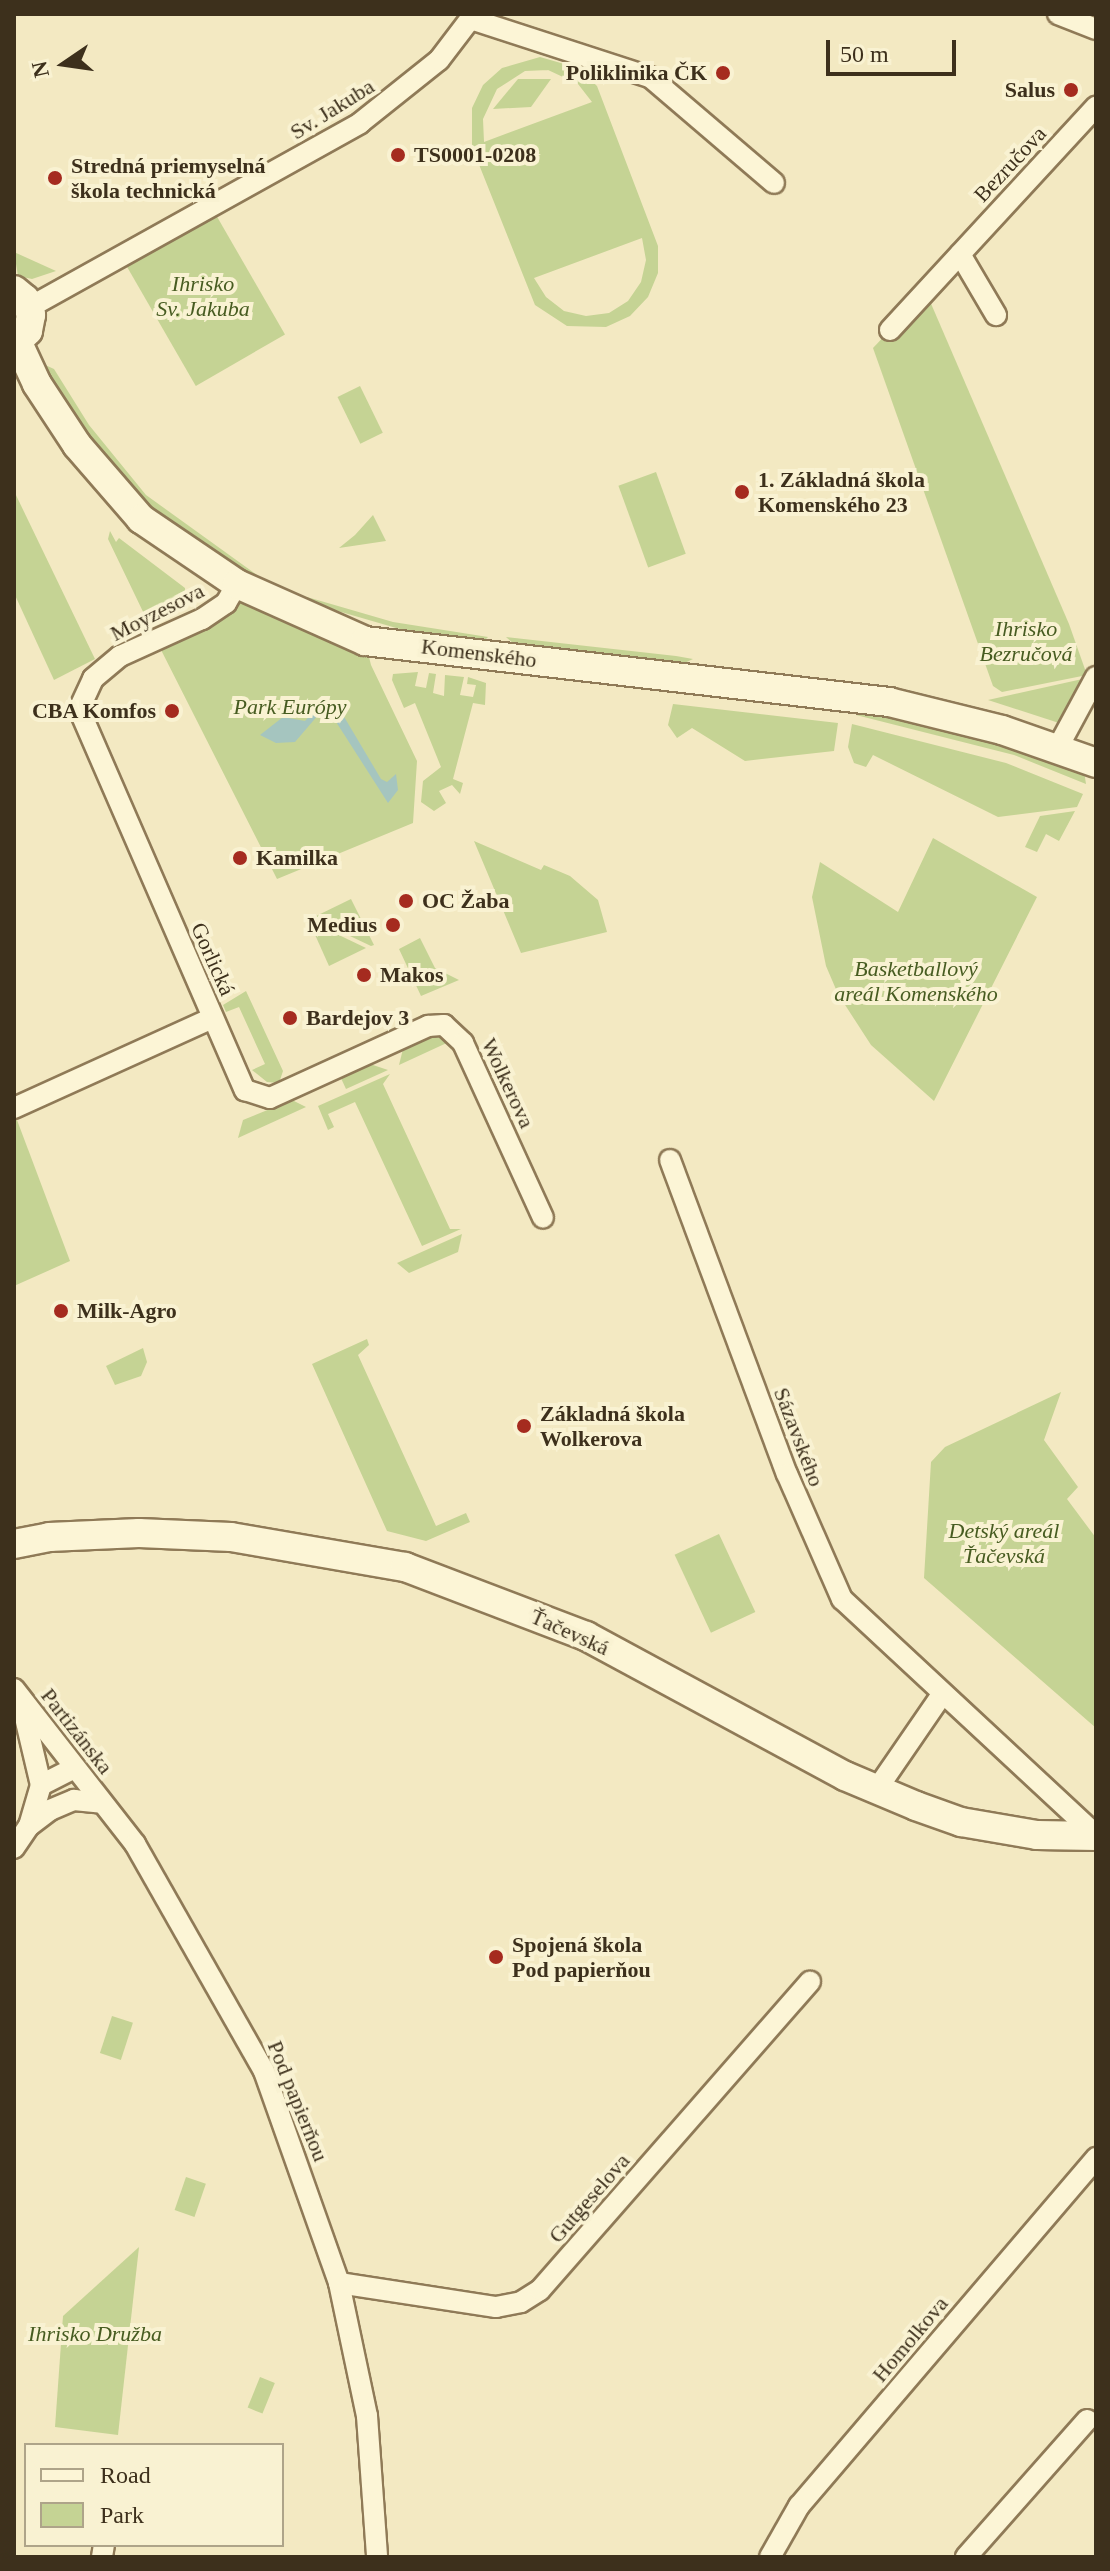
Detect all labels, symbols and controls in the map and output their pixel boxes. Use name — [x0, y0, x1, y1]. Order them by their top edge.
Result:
north arrow — [24, 24, 104, 104]
scale bar — [830, 24, 960, 74]
text: 50 m — [840, 41, 889, 67]
text: N — [26, 59, 54, 80]
place label: Poliklinika ČK — [566, 60, 707, 86]
marker: Poliklinika ČK — [714, 64, 732, 82]
street label: Sv. Jakuba — [285, 73, 379, 145]
place label: Salus — [1005, 77, 1055, 103]
marker: Salus — [1062, 81, 1080, 99]
street label: Bezručova — [968, 121, 1052, 207]
place label: TS0001-0208 — [414, 142, 536, 168]
marker: TS0001-0208 — [389, 146, 407, 164]
place label: Stredná priemyselná škola technická — [71, 152, 266, 204]
marker: Stredná priemyselná škola technická — [46, 169, 64, 187]
park label: Ihrisko Sv. Jakuba — [156, 270, 250, 322]
place label: 1. Základná škola Komenského 23 — [758, 466, 925, 518]
marker: 1. Základná škola Komenského 23 — [733, 483, 751, 501]
street label: Moyzesova — [106, 577, 208, 647]
park label: Ihrisko Bezručová — [980, 615, 1072, 666]
street label: Komenského — [420, 633, 538, 673]
park label: Park Európy — [233, 694, 347, 720]
place label: CBA Komfos — [31, 698, 156, 724]
marker: CBA Komfos — [163, 702, 181, 720]
place label: Kamilka — [256, 845, 338, 871]
marker: Kamilka — [231, 849, 249, 867]
place label: OC Žaba — [422, 888, 509, 914]
marker: OC Žaba — [397, 892, 415, 910]
place label: Medius — [307, 912, 377, 938]
marker: Medius — [384, 916, 402, 934]
street label: Gorlická — [185, 918, 241, 1000]
park label: Basketballový areál Komenského — [834, 955, 998, 1006]
place label: Makos — [380, 962, 444, 988]
marker: Makos — [355, 966, 373, 984]
place label: Bardejov 3 — [306, 1005, 409, 1031]
marker: Bardejov 3 — [281, 1009, 299, 1027]
street label: Wolkerova — [476, 1034, 540, 1132]
place label: Milk-Agro — [77, 1298, 177, 1324]
marker: Milk-Agro — [52, 1302, 70, 1320]
street label: Sázavského — [768, 1384, 830, 1490]
place label: Základná škola Wolkerova — [540, 1400, 685, 1452]
marker: Základná škola Wolkerova — [515, 1417, 533, 1435]
park label: Detský areál Ťačevská — [949, 1517, 1059, 1568]
street label: Ťačevská — [527, 1603, 613, 1661]
street label: Partizánska — [35, 1683, 119, 1779]
place label: Spojená škola Pod papierňou — [512, 1931, 651, 1982]
marker: Spojená škola Pod papierňou — [487, 1948, 505, 1966]
street label: Pod papierňou — [262, 2037, 334, 2165]
street label: Gutgeselova — [543, 2148, 635, 2248]
street label: Homolkova — [867, 2291, 953, 2387]
park label: Ihrisko Družba — [28, 2321, 162, 2347]
legend — [24, 2443, 284, 2547]
text: Road — [100, 2462, 151, 2488]
text: Park — [100, 2502, 144, 2528]

